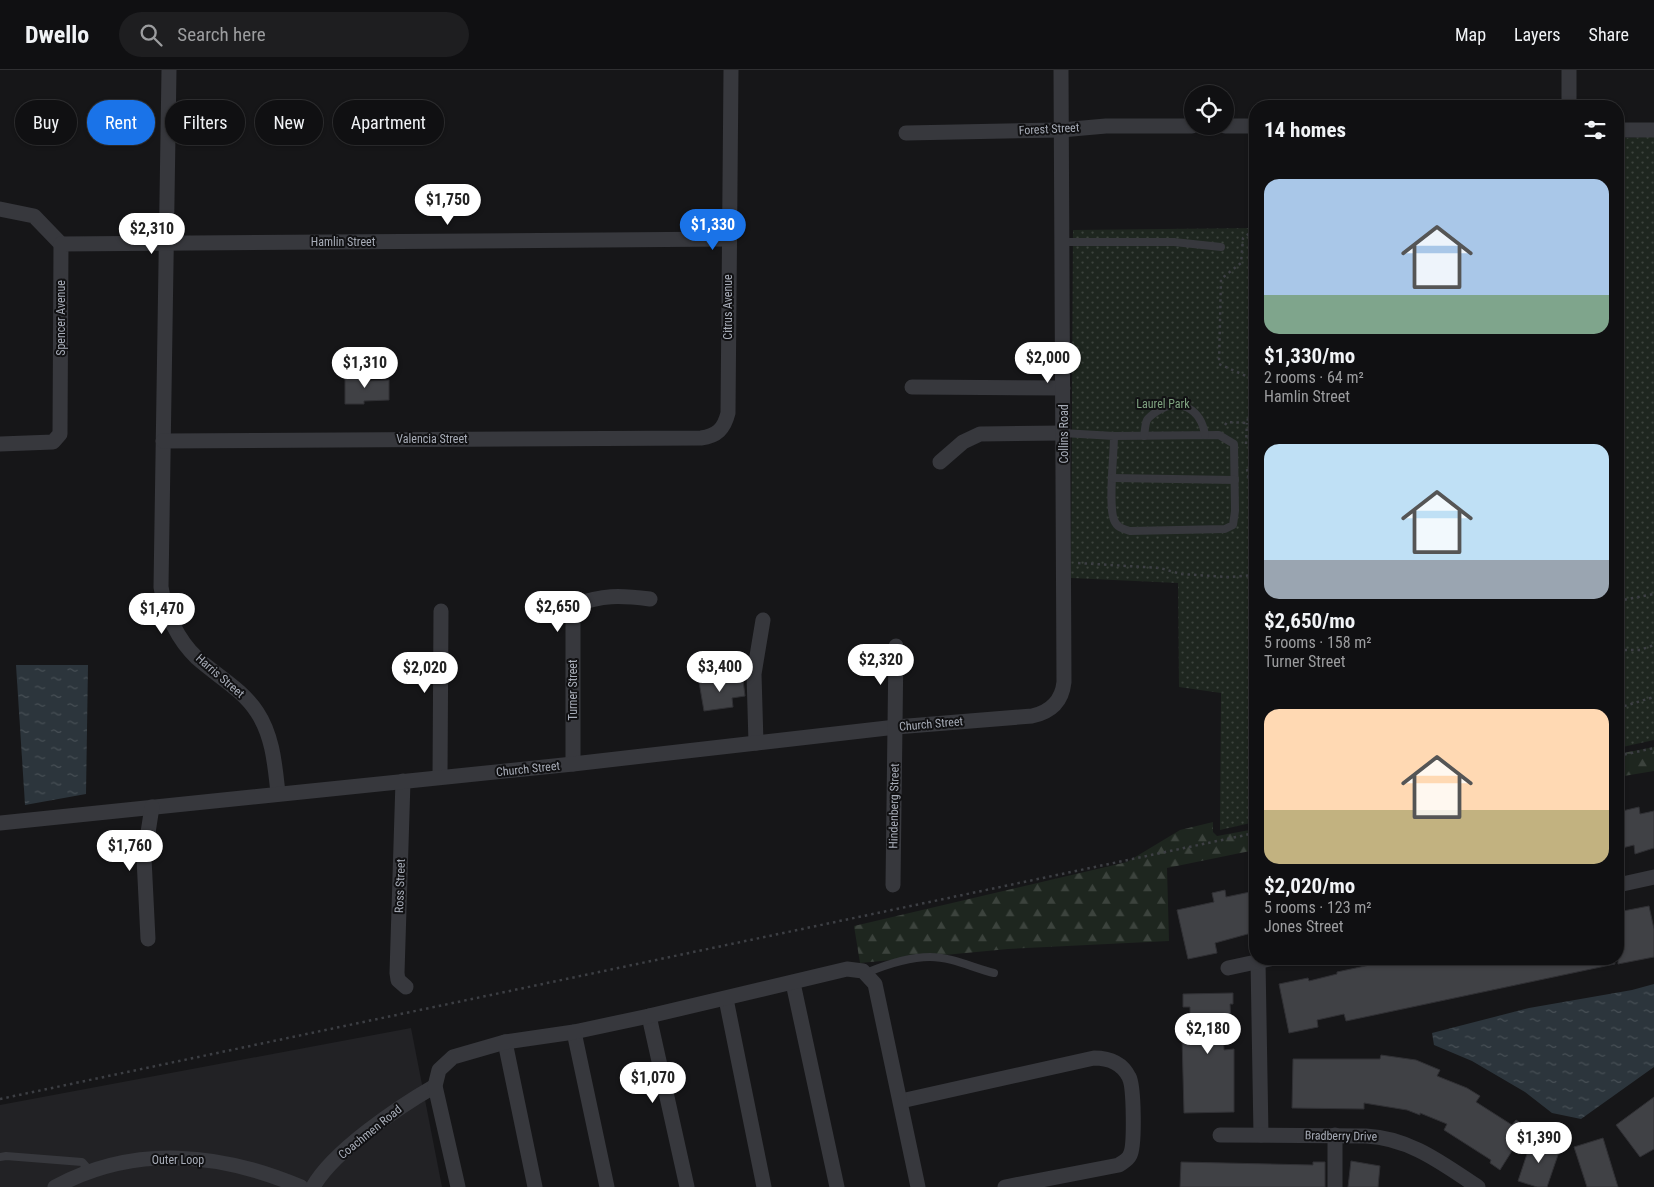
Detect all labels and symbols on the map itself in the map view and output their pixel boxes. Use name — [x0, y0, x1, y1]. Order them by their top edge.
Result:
street label: Forest Street — [1018, 120, 1080, 138]
pin: $1,750 — [407, 184, 489, 226]
pin: $1,330 — [672, 208, 754, 251]
pin: $2,310 — [111, 212, 193, 255]
street label: Hamlin Street — [311, 235, 376, 249]
street label: Citrus Avenue — [721, 274, 735, 340]
street label: Spencer Avenue — [54, 280, 68, 356]
pin: $2,000 — [1007, 342, 1089, 384]
pin: $1,310 — [324, 346, 406, 389]
park label: Laurel Park — [1136, 397, 1190, 411]
street label: Collins Road — [1057, 404, 1071, 464]
street label: Valencia Street — [396, 432, 468, 446]
pin: $2,650 — [517, 590, 599, 633]
pin: $1,470 — [121, 592, 203, 635]
pin: $2,320 — [840, 644, 922, 686]
pin: $3,400 — [679, 650, 761, 693]
street label: Harris Street — [193, 651, 247, 701]
pin: $2,020 — [384, 652, 466, 694]
street label: Turner Street — [566, 659, 580, 721]
street label: Church Street — [898, 714, 964, 734]
street label: Church Street — [495, 759, 561, 779]
street label: Hindenberg Street — [886, 763, 902, 849]
pin: $1,760 — [89, 830, 171, 872]
street label: Ross Street — [392, 858, 408, 913]
pin: $2,180 — [1167, 1012, 1249, 1055]
pin: $1,070 — [612, 1062, 694, 1104]
street label: Coachmen Road — [336, 1102, 404, 1162]
pin: $1,390 — [1498, 1122, 1580, 1164]
street label: Bradberry Drive — [1305, 1128, 1378, 1144]
street label: Outer Loop — [152, 1153, 204, 1167]

